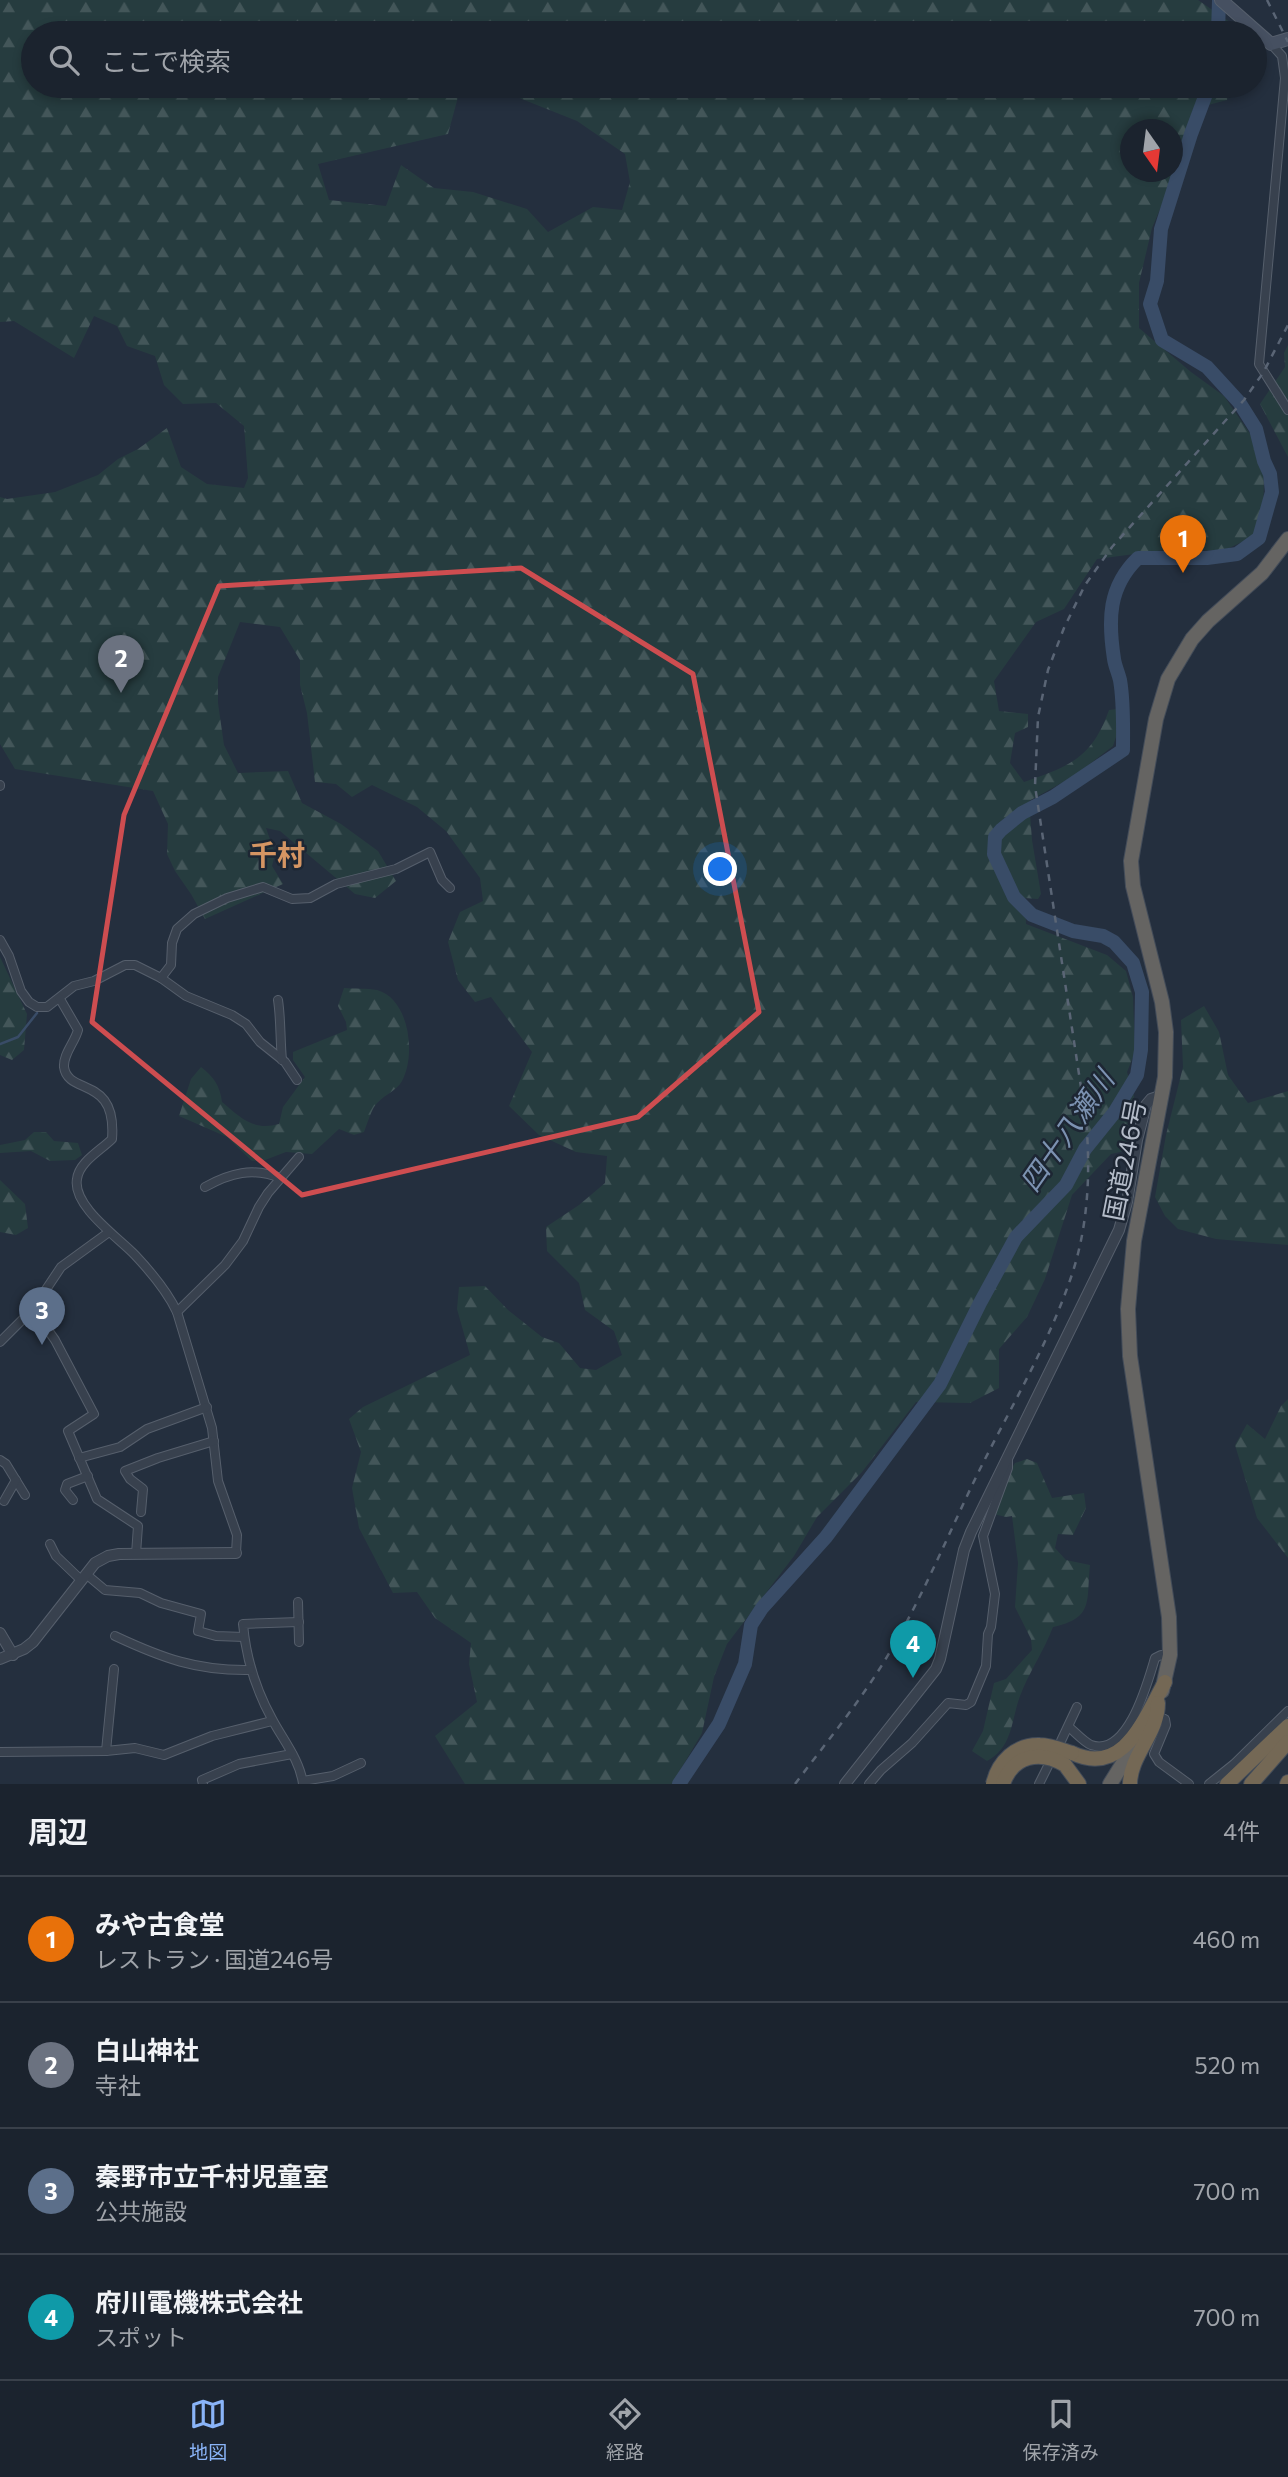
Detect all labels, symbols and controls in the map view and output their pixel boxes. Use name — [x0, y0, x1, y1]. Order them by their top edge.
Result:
search box — [21, 21, 1267, 98]
icon: search — [45, 41, 83, 79]
text: ここで検索 — [101, 45, 231, 76]
north arrow — [1120, 119, 1183, 182]
pin: 1 — [1160, 515, 1206, 573]
pin: 2 — [98, 635, 144, 693]
district label: 千村 — [249, 837, 305, 871]
your location — [703, 852, 737, 886]
water label: 四十八瀬川 — [1012, 1061, 1122, 1198]
street label: 国道246号 — [1097, 1096, 1151, 1223]
pin: 3 — [19, 1287, 65, 1345]
pin: 4 — [890, 1620, 936, 1678]
text: 周辺 — [28, 1812, 88, 1849]
text: 4件 — [1223, 1817, 1260, 1845]
text: みや古食堂 — [95, 1908, 225, 1939]
text: 1 — [46, 1925, 56, 1953]
text: 460 m — [1193, 1925, 1260, 1953]
text: レストラン · 国道246号 — [95, 1945, 333, 1973]
text: 白山神社 — [95, 2034, 199, 2065]
text: 2 — [44, 2051, 58, 2079]
text: 520 m — [1195, 2051, 1260, 2079]
text: 寺社 — [95, 2071, 141, 2099]
text: 秦野市立千村児童室 — [95, 2160, 329, 2191]
text: 3 — [44, 2177, 58, 2205]
text: 700 m — [1193, 2177, 1260, 2205]
text: 公共施設 — [95, 2197, 187, 2225]
text: 府川電機株式会社 — [95, 2286, 303, 2317]
text: 4 — [44, 2303, 58, 2331]
text: 700 m — [1193, 2303, 1260, 2331]
text: スポット — [95, 2323, 187, 2351]
tab: 地図 — [189, 2395, 227, 2464]
tab: 経路 — [606, 2395, 644, 2464]
tab: 保存済み — [1023, 2395, 1099, 2464]

